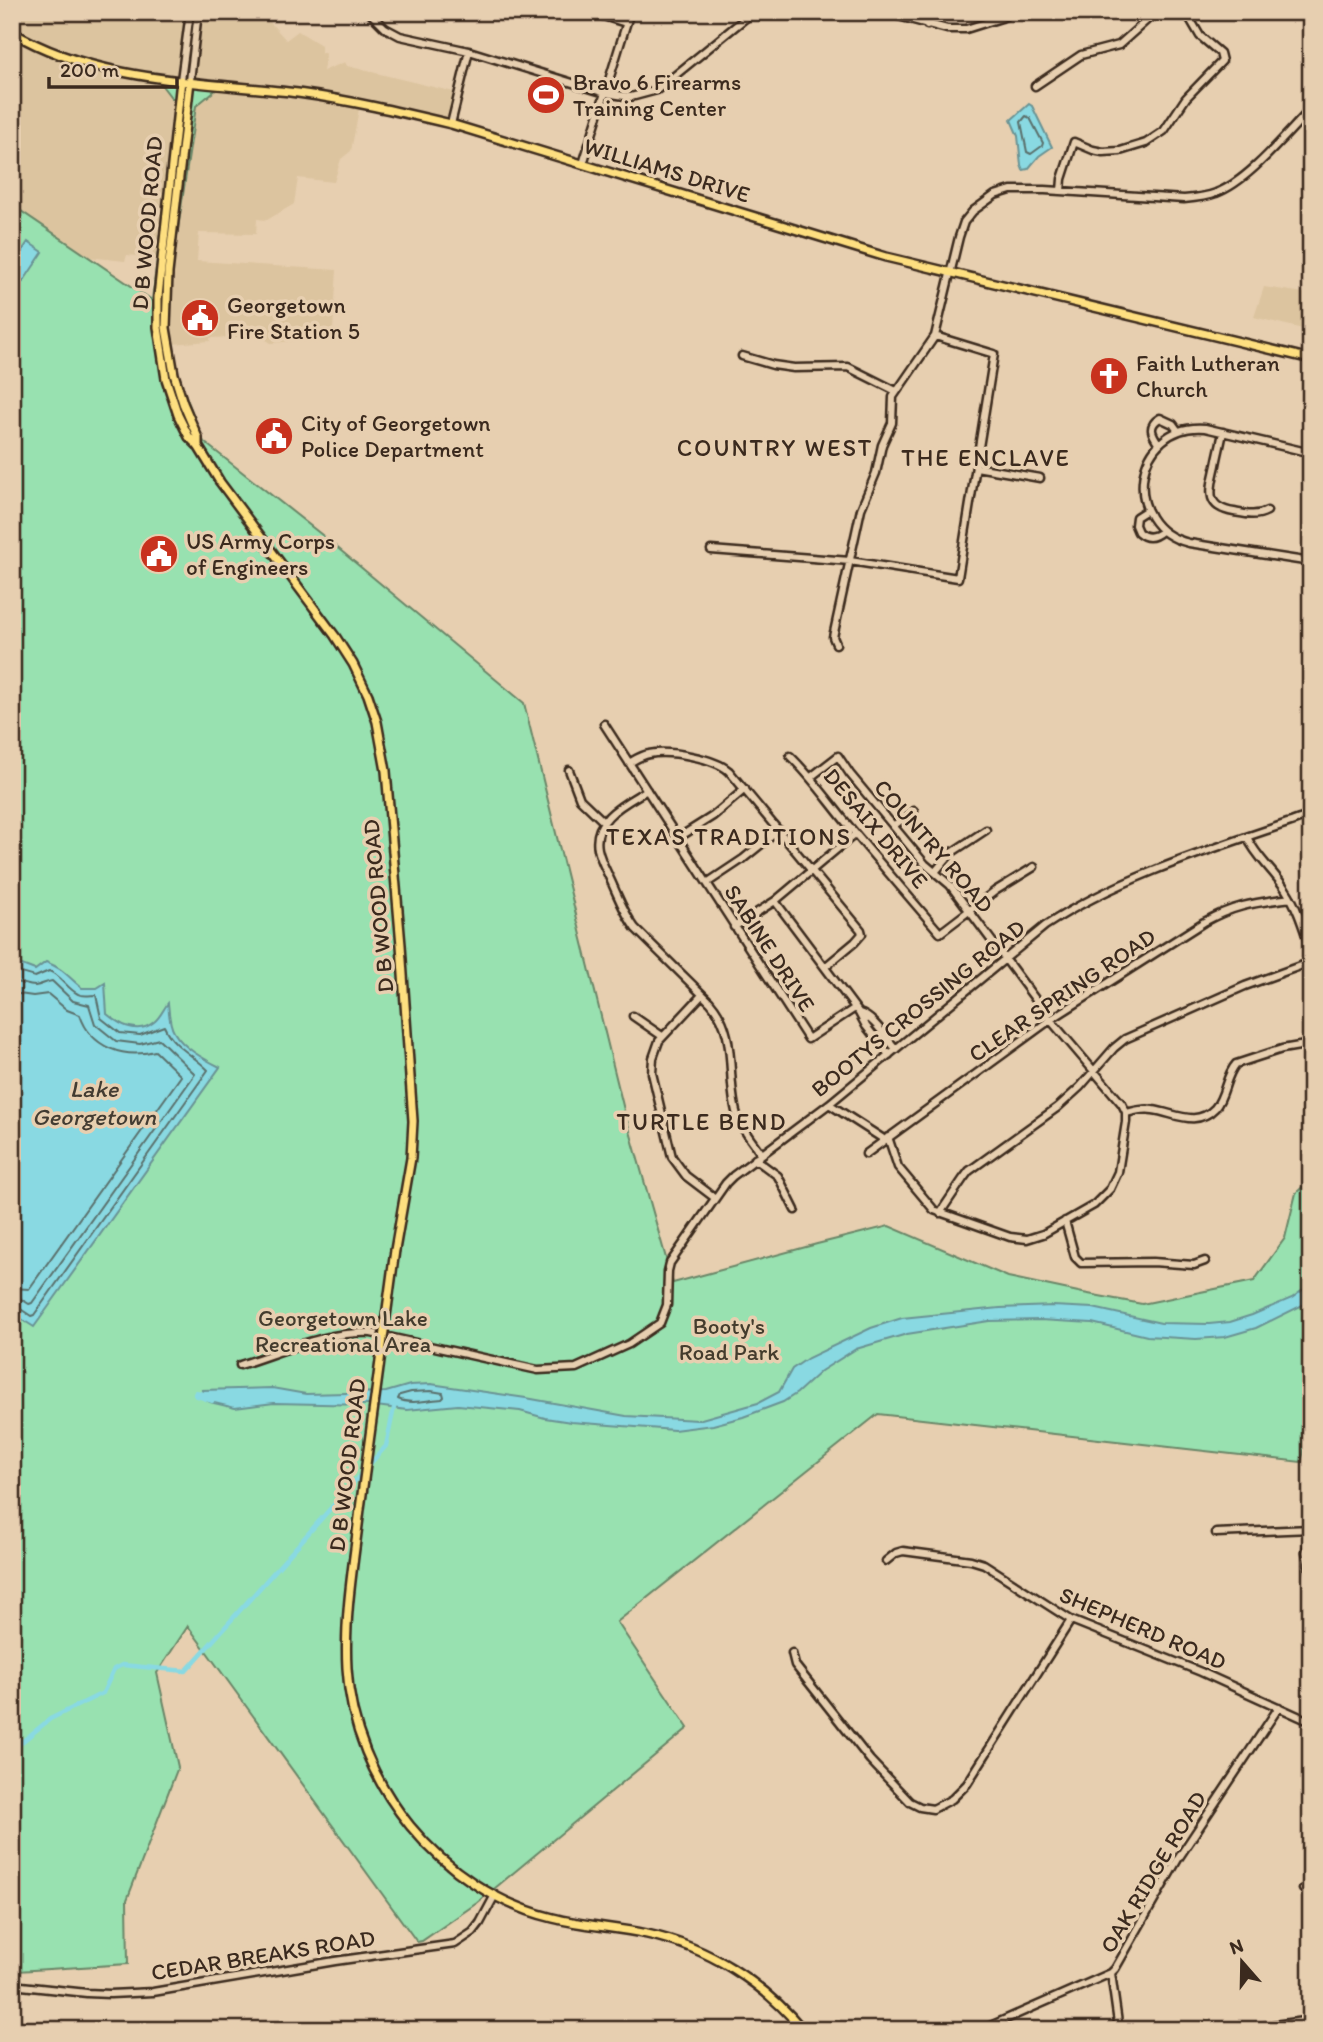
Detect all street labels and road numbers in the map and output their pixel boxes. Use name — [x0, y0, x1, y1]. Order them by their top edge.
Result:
street label: WILLIAMS DRIVE — [580, 131, 754, 209]
street label: D B WOOD ROAD — [125, 135, 169, 311]
street label: DESAIX DRIVE — [818, 762, 935, 894]
street label: COUNTRY ROAD — [868, 773, 1000, 919]
street label: D B WOOD ROAD — [356, 818, 400, 994]
street label: SABINE DRIVE — [718, 879, 822, 1017]
street label: BOOTYS CROSSING ROAD — [805, 913, 1031, 1103]
street label: CLEAR SPRING ROAD — [963, 922, 1161, 1068]
street label: D B WOOD ROAD — [322, 1377, 372, 1553]
street label: SHEPHERD ROAD — [1056, 1580, 1230, 1676]
street label: OAK RIDGE ROAD — [1094, 1786, 1212, 1958]
street label: CEDAR BREAKS ROAD — [149, 1923, 377, 1987]

